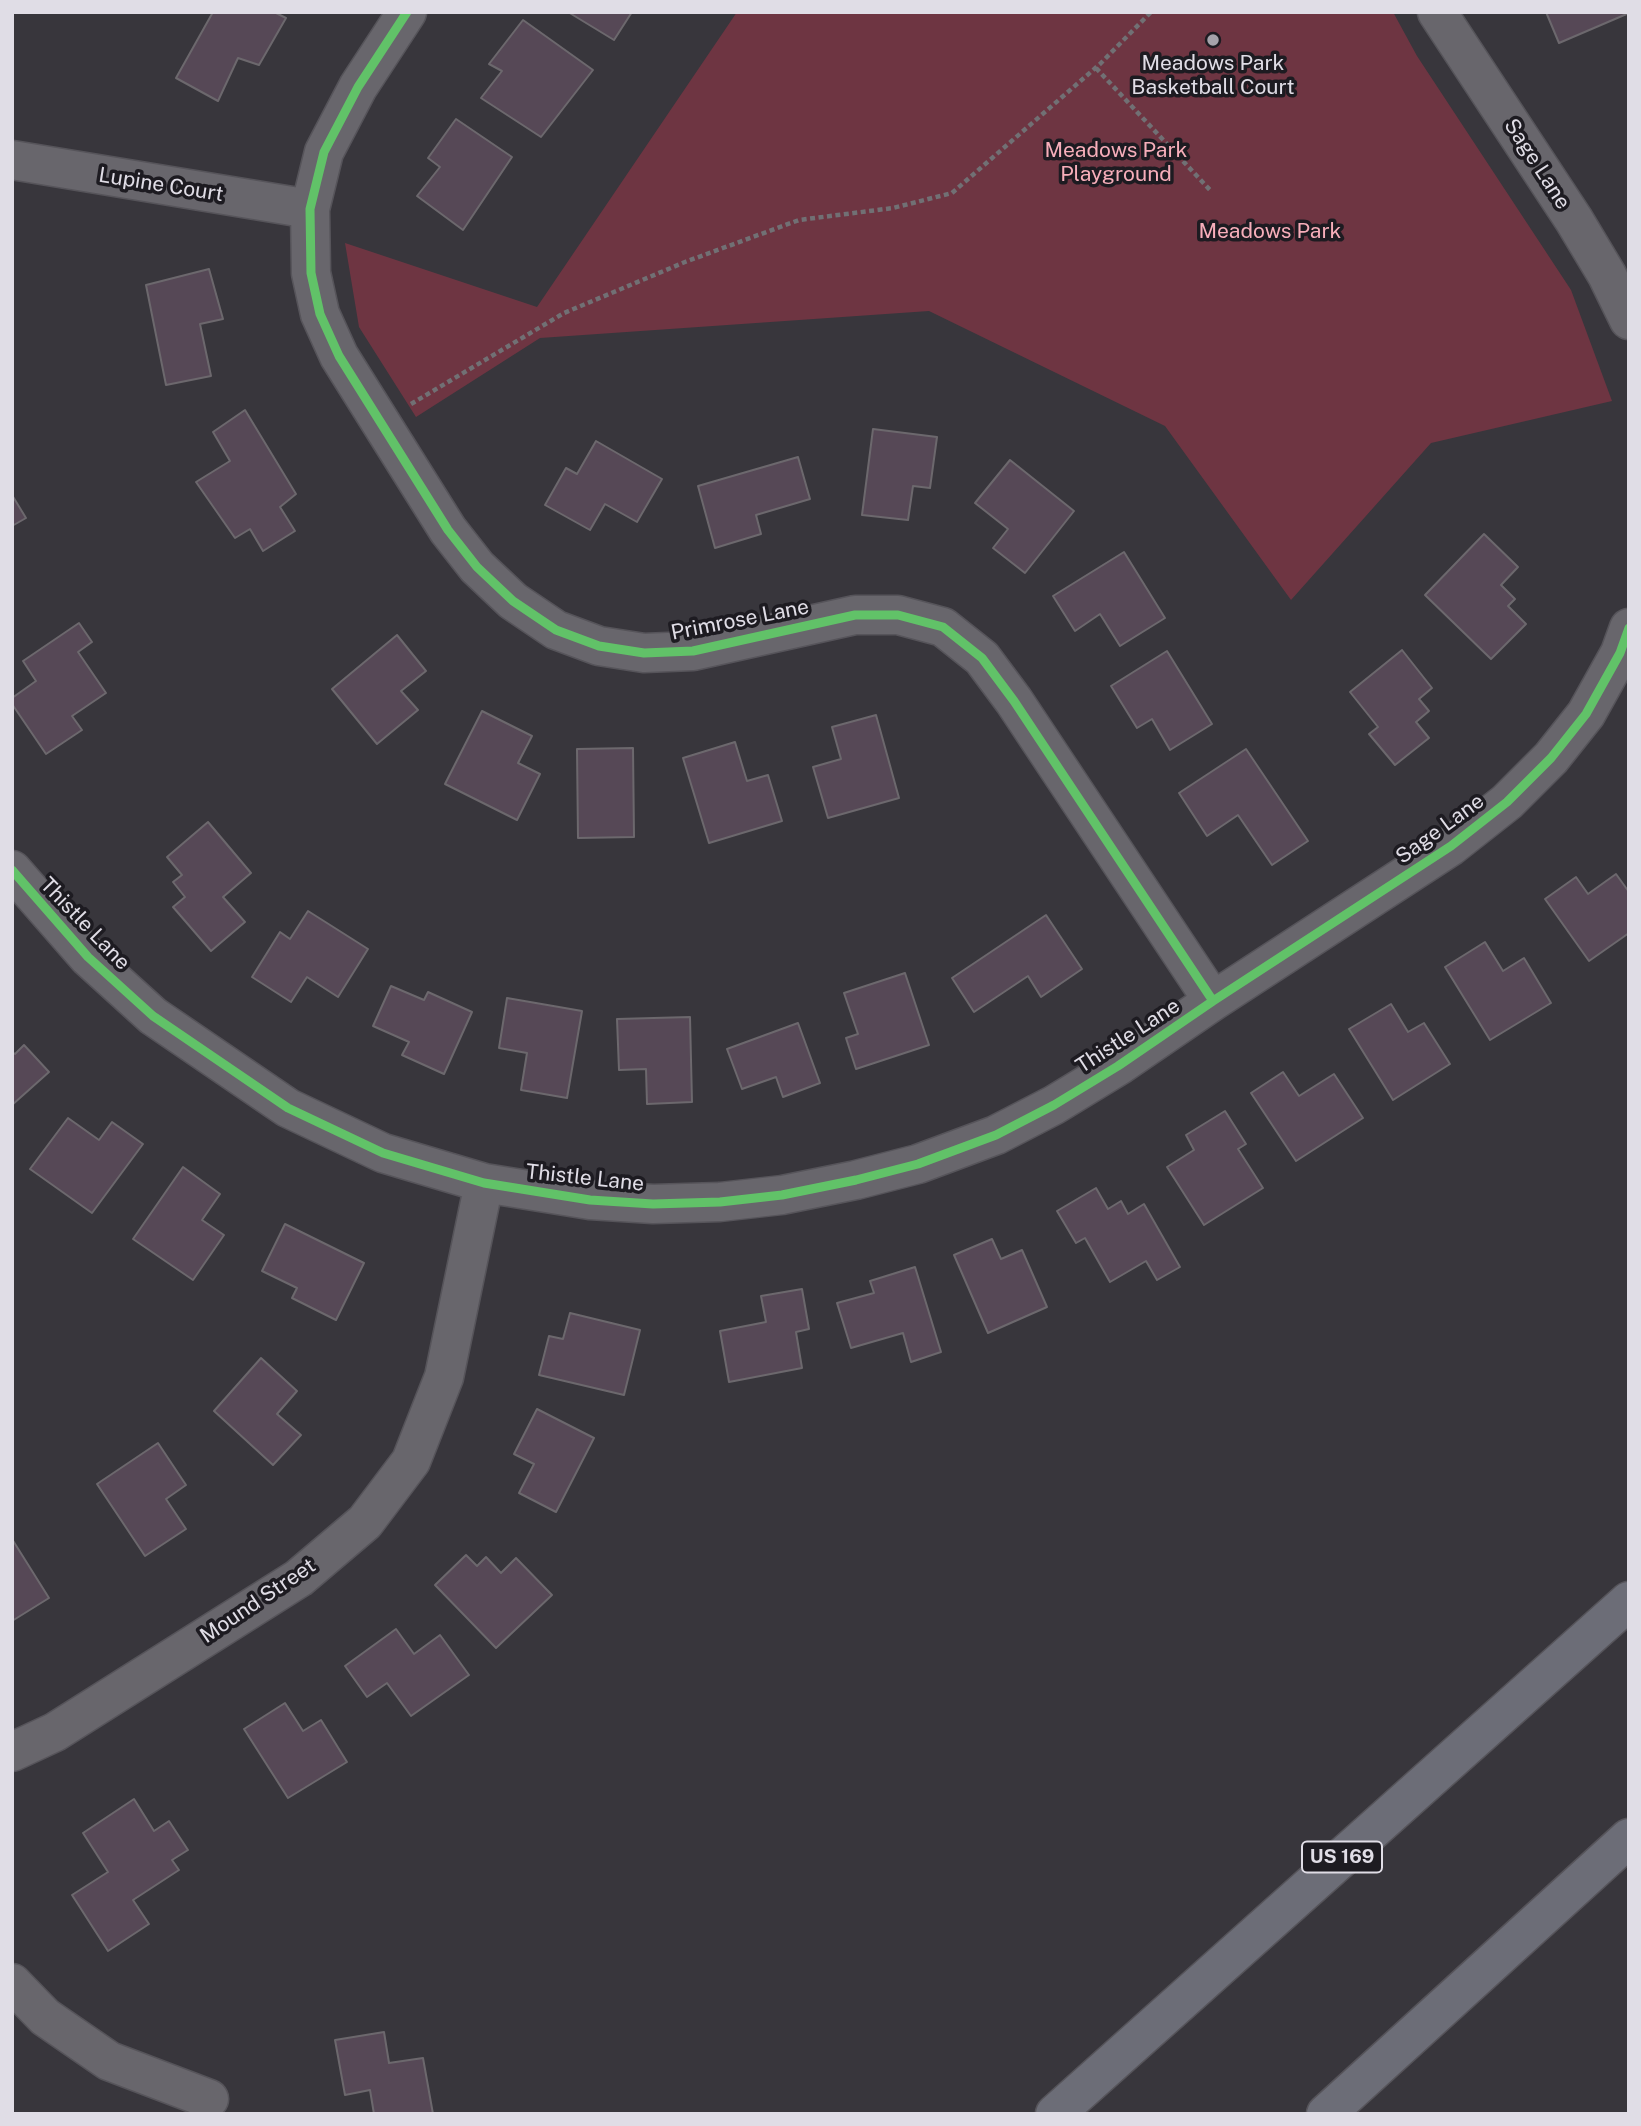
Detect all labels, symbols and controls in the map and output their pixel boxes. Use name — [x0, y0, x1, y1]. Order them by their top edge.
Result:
marker: Meadows Park Basketball Court — [1205, 32, 1221, 48]
place label: Meadows Park Basketball Court — [1131, 51, 1295, 101]
street label: Sage Lane — [1498, 114, 1576, 214]
park label: Meadows Park Playground — [1045, 138, 1187, 188]
street label: Lupine Court — [97, 163, 225, 207]
park label: Meadows Park — [1199, 219, 1341, 245]
street label: Primrose Lane — [669, 594, 811, 646]
street label: Sage Lane — [1391, 789, 1489, 869]
street label: Thistle Lane — [35, 873, 135, 975]
street label: Thistle Lane — [1071, 993, 1185, 1079]
street label: Thistle Lane — [525, 1159, 645, 1197]
street label: Mound Street — [196, 1553, 320, 1649]
road number: US 169 — [1302, 1842, 1382, 1872]

